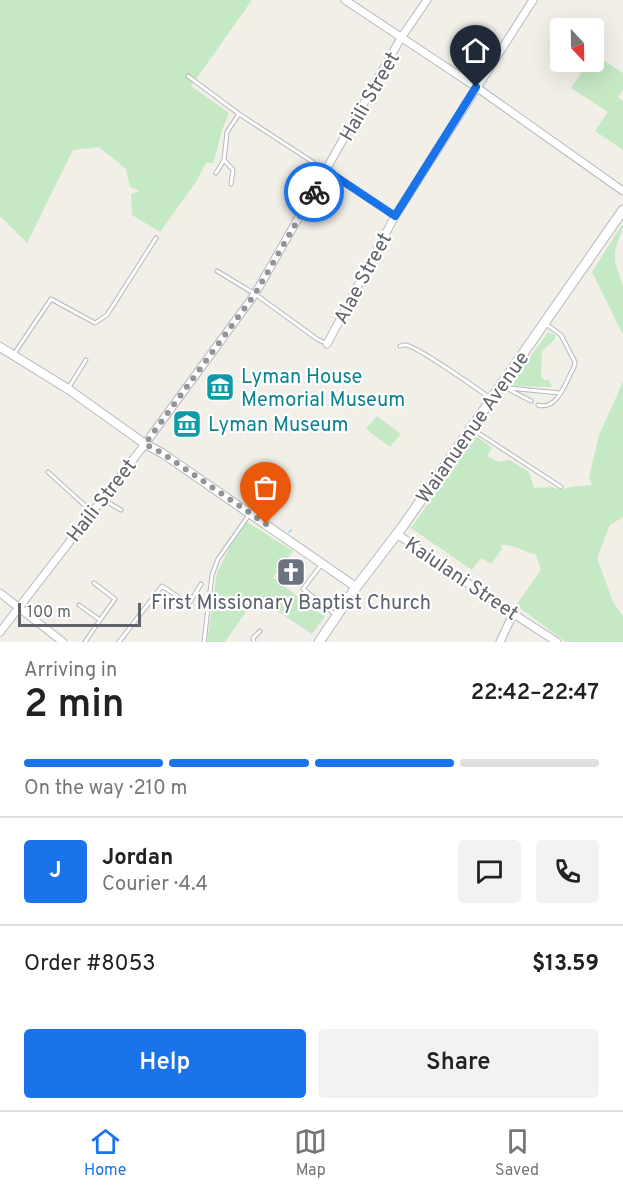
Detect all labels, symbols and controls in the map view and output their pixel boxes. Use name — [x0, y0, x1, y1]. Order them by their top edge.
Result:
north arrow — [550, 18, 604, 72]
map controls — [550, 18, 604, 72]
pin — [450, 25, 501, 87]
icon: home — [459, 34, 492, 67]
street label: Haili Street — [335, 48, 407, 146]
courier — [284, 162, 344, 222]
icon: bike — [298, 176, 331, 209]
street label: Alae Street — [329, 229, 399, 329]
street label: Waianuenue Avenue — [411, 347, 536, 509]
place label: Lyman House Memorial Museum — [241, 365, 405, 414]
museum icon: Lyman House Memorial Museum — [204, 371, 236, 403]
museum icon: Lyman Museum — [171, 408, 203, 440]
place label: Lyman Museum — [208, 413, 349, 439]
street label: Haili Street — [62, 454, 143, 548]
pin — [240, 462, 291, 524]
icon: bag — [249, 471, 282, 504]
street label: Kaiulani Street — [399, 532, 523, 627]
church icon: First Missionary Baptist Church — [275, 556, 307, 588]
place label: First Missionary Baptist Church — [151, 591, 431, 617]
scale bar — [18, 600, 141, 628]
text: 100 m — [27, 603, 71, 623]
text: Arriving in — [24, 658, 117, 684]
text: 22:42–22:47 — [471, 680, 599, 707]
text: 2 min — [24, 682, 125, 731]
text: On the way · 210 m — [24, 776, 188, 802]
button: chat — [458, 840, 521, 903]
button: phone — [536, 840, 599, 903]
text: Jordan — [102, 845, 173, 872]
text: J — [49, 858, 62, 885]
text: Courier · 4.4 — [102, 872, 208, 898]
text: Order #8053 — [24, 951, 156, 978]
text: $13.59 — [532, 951, 599, 978]
button: Help — [24, 1029, 306, 1098]
button: Share — [318, 1029, 599, 1098]
tab: Home — [84, 1125, 126, 1181]
tab: Map — [294, 1125, 327, 1181]
tab: Saved — [495, 1125, 539, 1181]

